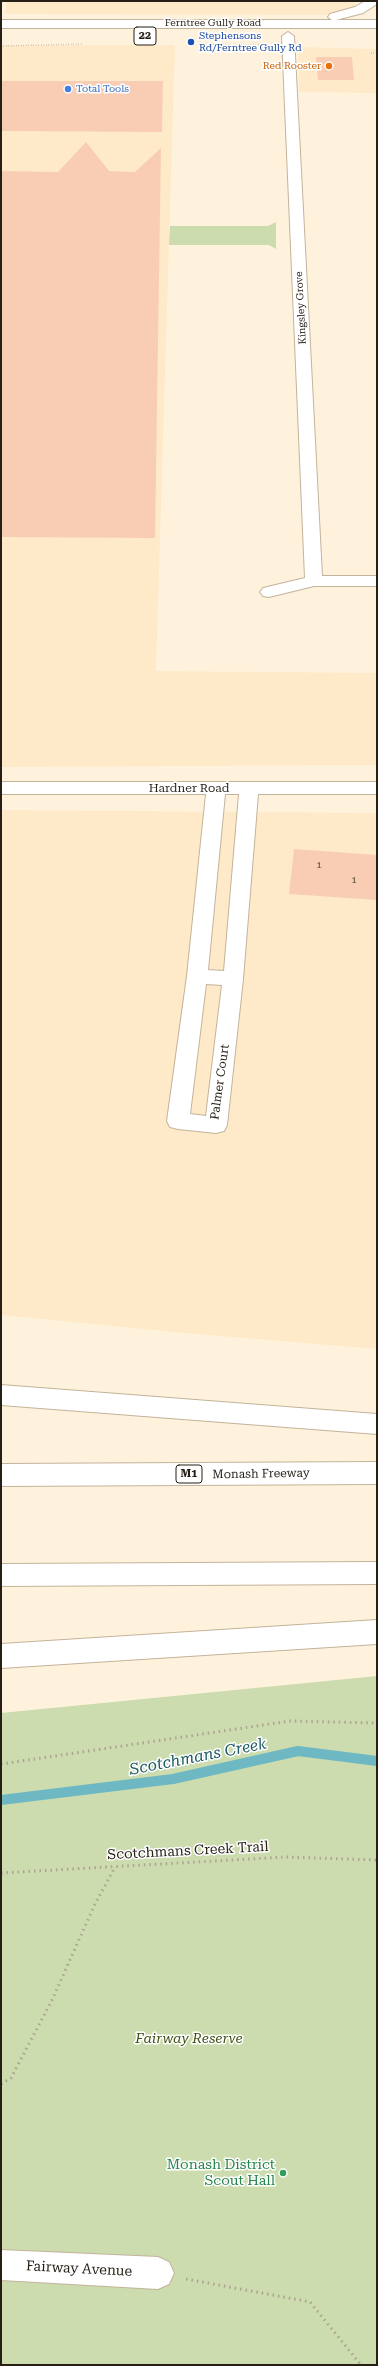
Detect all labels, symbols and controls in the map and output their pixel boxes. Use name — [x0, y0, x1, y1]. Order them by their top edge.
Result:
street label: Ferntree Gully Road — [165, 17, 261, 29]
road number: 22 — [134, 27, 156, 45]
place label: Stephensons Rd/Ferntree Gully Rd — [199, 30, 302, 54]
marker: Stephensons Rd/Ferntree Gully Rd — [186, 37, 196, 47]
place label: Red Rooster — [263, 60, 321, 72]
marker: Red Rooster — [324, 61, 334, 71]
place label: Total Tools — [76, 83, 129, 95]
marker: Total Tools — [63, 84, 73, 94]
street label: Kingsley Grove — [293, 271, 309, 345]
street label: Hardner Road — [149, 781, 229, 795]
house number: 1 — [316, 859, 322, 871]
house number: 1 — [351, 874, 357, 886]
street label: Palmer Court — [208, 1043, 232, 1121]
road number: M1 — [176, 1465, 202, 1483]
street label: Monash Freeway — [212, 1466, 310, 1482]
water label: Scotchmans Creek — [128, 1734, 268, 1780]
street label: Scotchmans Creek Trail — [107, 1838, 269, 1864]
park label: Fairway Reserve — [135, 2031, 243, 2047]
place label: Monash District Scout Hall — [167, 2157, 275, 2190]
marker: Monash District Scout Hall — [278, 2168, 288, 2178]
street label: Fairway Avenue — [25, 2258, 133, 2280]

